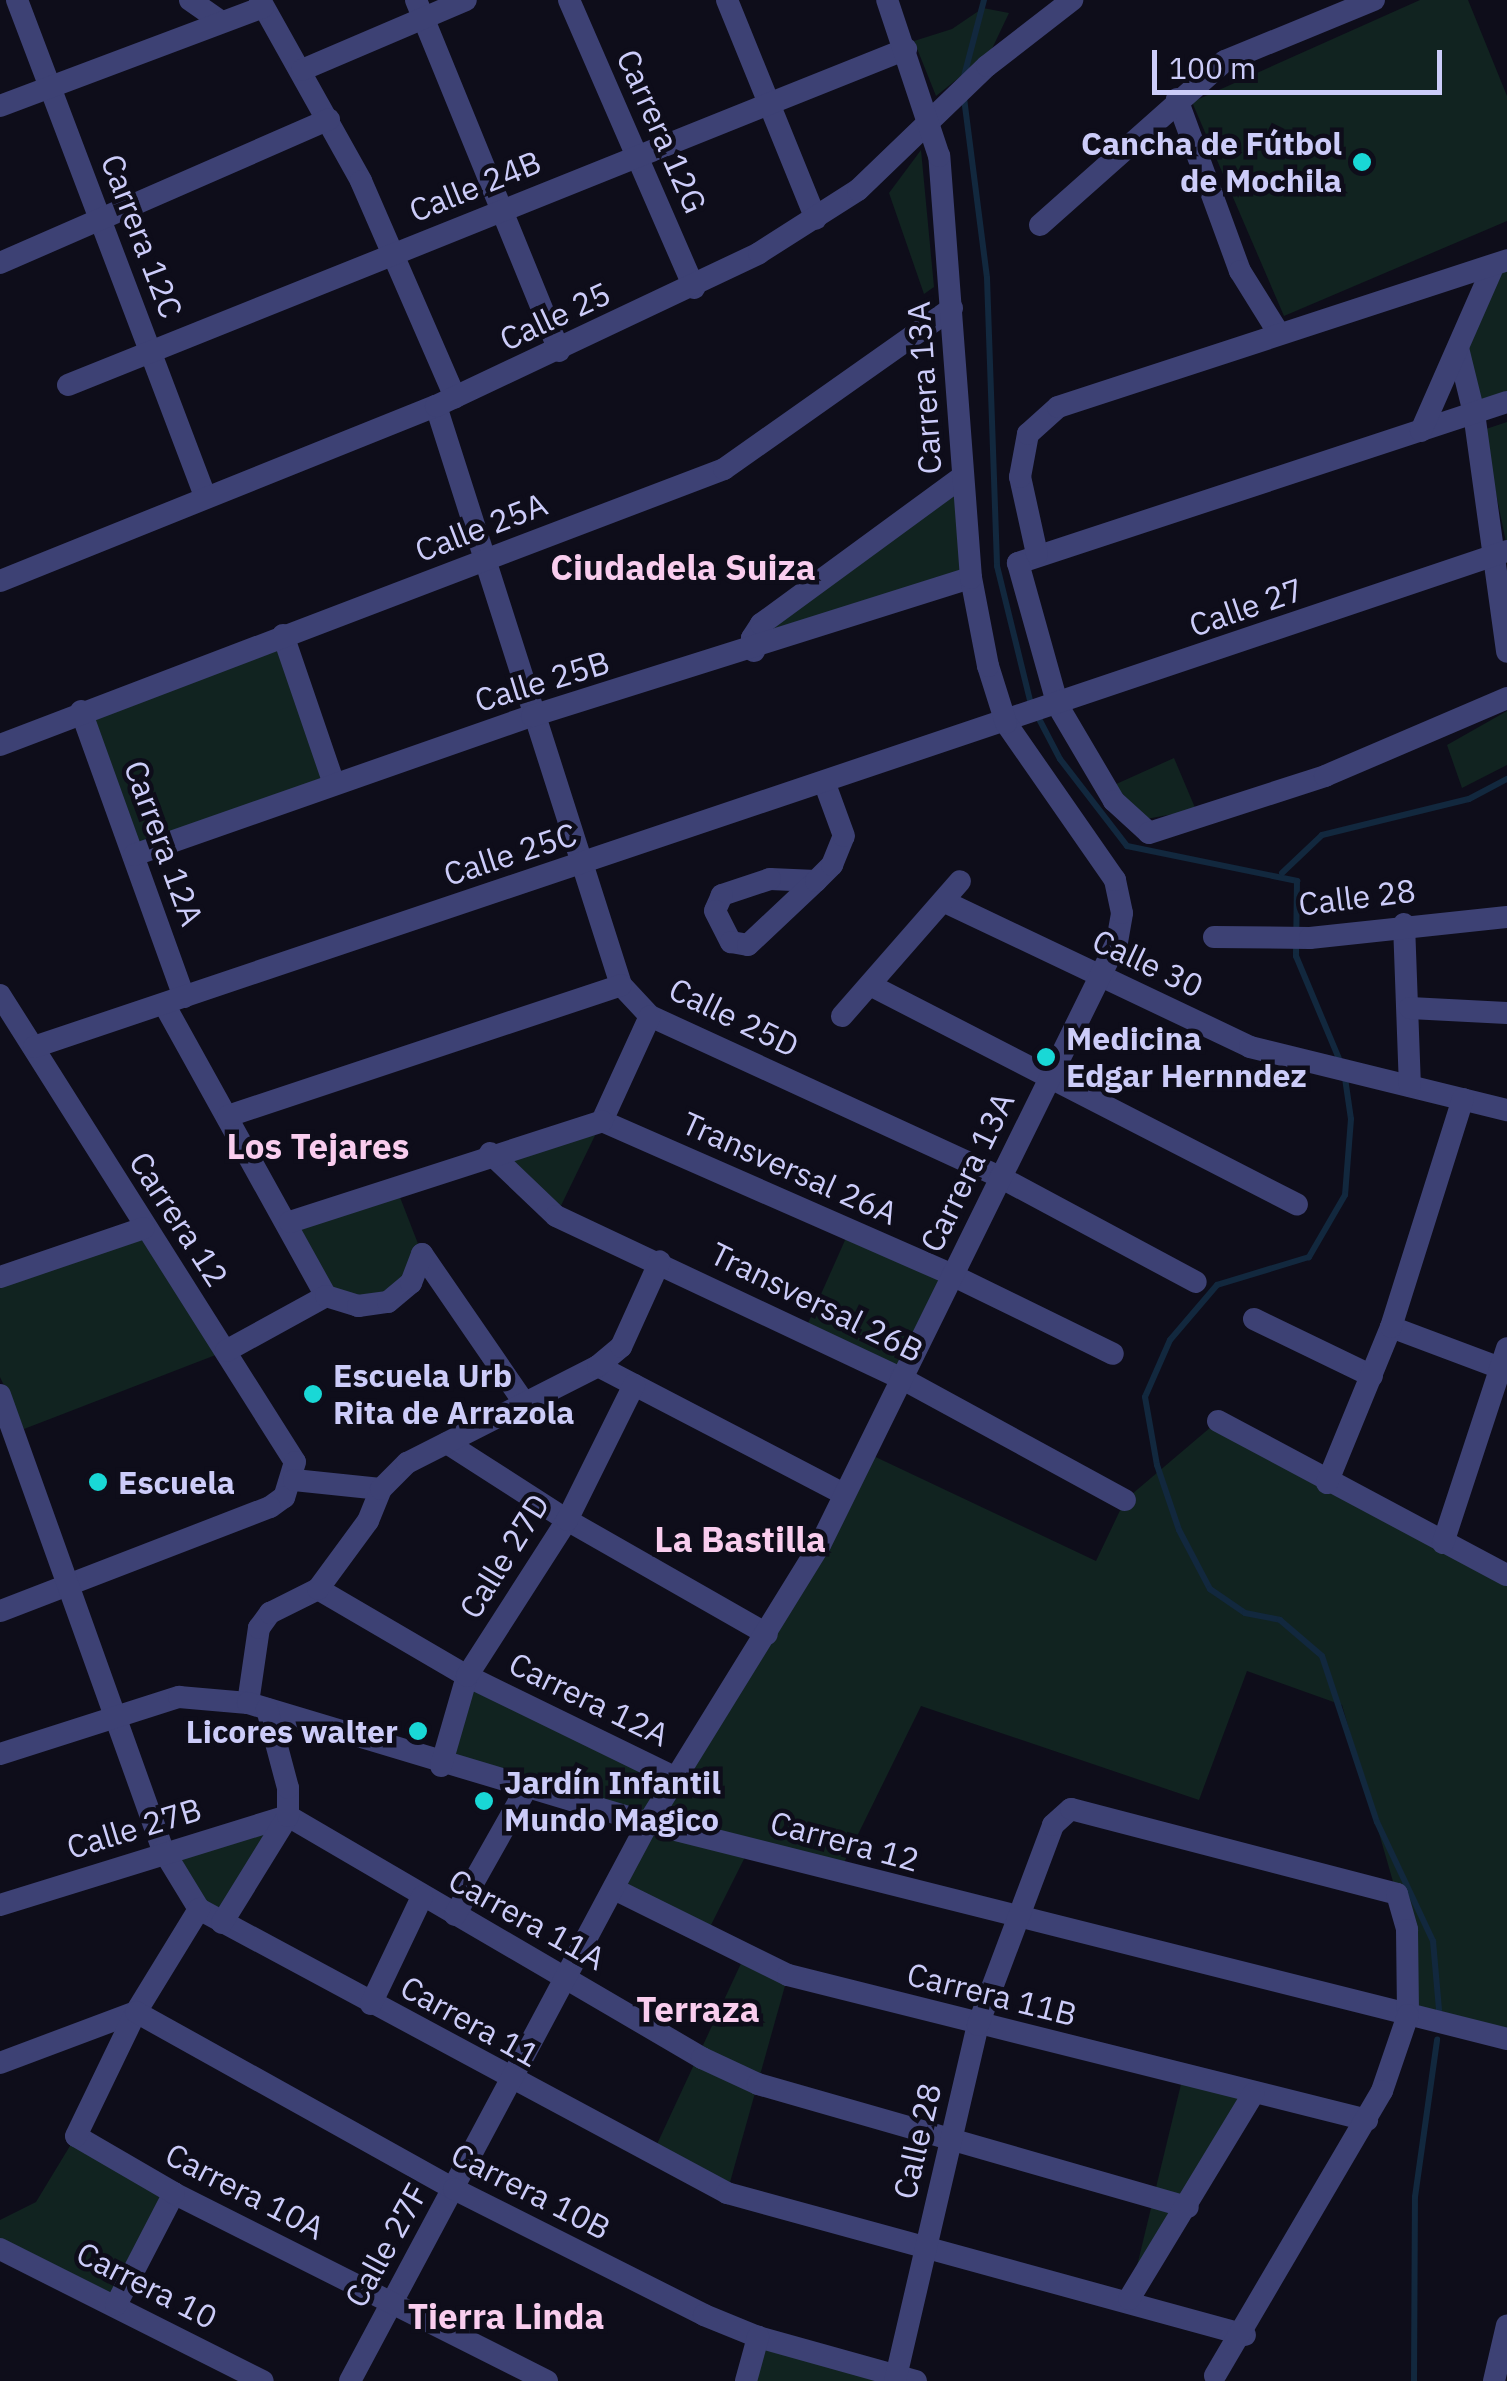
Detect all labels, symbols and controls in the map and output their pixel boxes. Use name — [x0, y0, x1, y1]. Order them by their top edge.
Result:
scale bar — [1157, 30, 1447, 92]
street label: Carrera 12G — [609, 43, 715, 219]
text: 100 m — [1169, 48, 1256, 87]
place label: Cancha de Fútbol de Mochila — [1081, 125, 1342, 200]
street label: Calle 24B — [404, 142, 546, 230]
street label: Carrera 12C — [93, 149, 191, 323]
marker: Cancha de Fútbol de Mochila — [1351, 151, 1373, 173]
street label: Calle 25 — [494, 274, 616, 358]
street label: Carrera 13A — [899, 300, 949, 476]
street label: Calle 25A — [410, 484, 552, 570]
district label: Ciudadela Suiza — [550, 546, 816, 588]
street label: Calle 27 — [1184, 570, 1308, 644]
street label: Calle 25B — [470, 642, 614, 720]
street label: Carrera 12A — [116, 755, 212, 931]
street label: Calle 25C — [439, 814, 581, 894]
street label: Calle 28 — [1296, 871, 1418, 923]
street label: Calle 30 — [1087, 921, 1209, 1005]
street label: Calle 25D — [663, 969, 805, 1065]
place label: Medicina Edgar Hernndez — [1066, 1020, 1307, 1095]
marker: Medicina Edgar Hernndez — [1035, 1046, 1057, 1068]
street label: Carrera 13A — [912, 1086, 1022, 1258]
street label: Transversal 26A — [676, 1103, 904, 1233]
district label: Los Tejares — [227, 1125, 409, 1167]
street label: Carrera 12 — [121, 1145, 237, 1293]
street label: Transversal 26B — [704, 1234, 930, 1370]
place label: Escuela Urb Rita de Arrazola — [333, 1357, 574, 1432]
marker: Escuela Urb Rita de Arrazola — [302, 1383, 324, 1405]
place label: Escuela — [118, 1463, 235, 1501]
marker: Escuela — [87, 1471, 109, 1493]
street label: Calle 27D — [451, 1487, 557, 1625]
district label: La Bastilla — [654, 1518, 826, 1560]
street label: Carrera 12A — [503, 1644, 675, 1754]
place label: Licores walter — [186, 1712, 398, 1750]
marker: Licores walter — [407, 1720, 429, 1742]
place label: Jardín Infantil Mundo Magico — [504, 1764, 721, 1839]
street label: Calle 27B — [62, 1789, 206, 1867]
marker: Jardín Infantil Mundo Magico — [473, 1790, 495, 1812]
street label: Carrera 12 — [766, 1803, 924, 1879]
street label: Carrera 11A — [442, 1860, 612, 1978]
street label: Carrera 11B — [903, 1954, 1081, 2034]
street label: Carrera 11 — [394, 1967, 546, 2075]
district label: Terraza — [636, 1988, 760, 2030]
street label: Calle 28 — [885, 2079, 949, 2203]
street label: Carrera 10A — [159, 2135, 331, 2247]
street label: Carrera 10B — [445, 2135, 617, 2247]
street label: Calle 27F — [336, 2176, 436, 2314]
street label: Carrera 10 — [70, 2233, 224, 2337]
district label: Tierra Linda — [408, 2295, 604, 2337]

